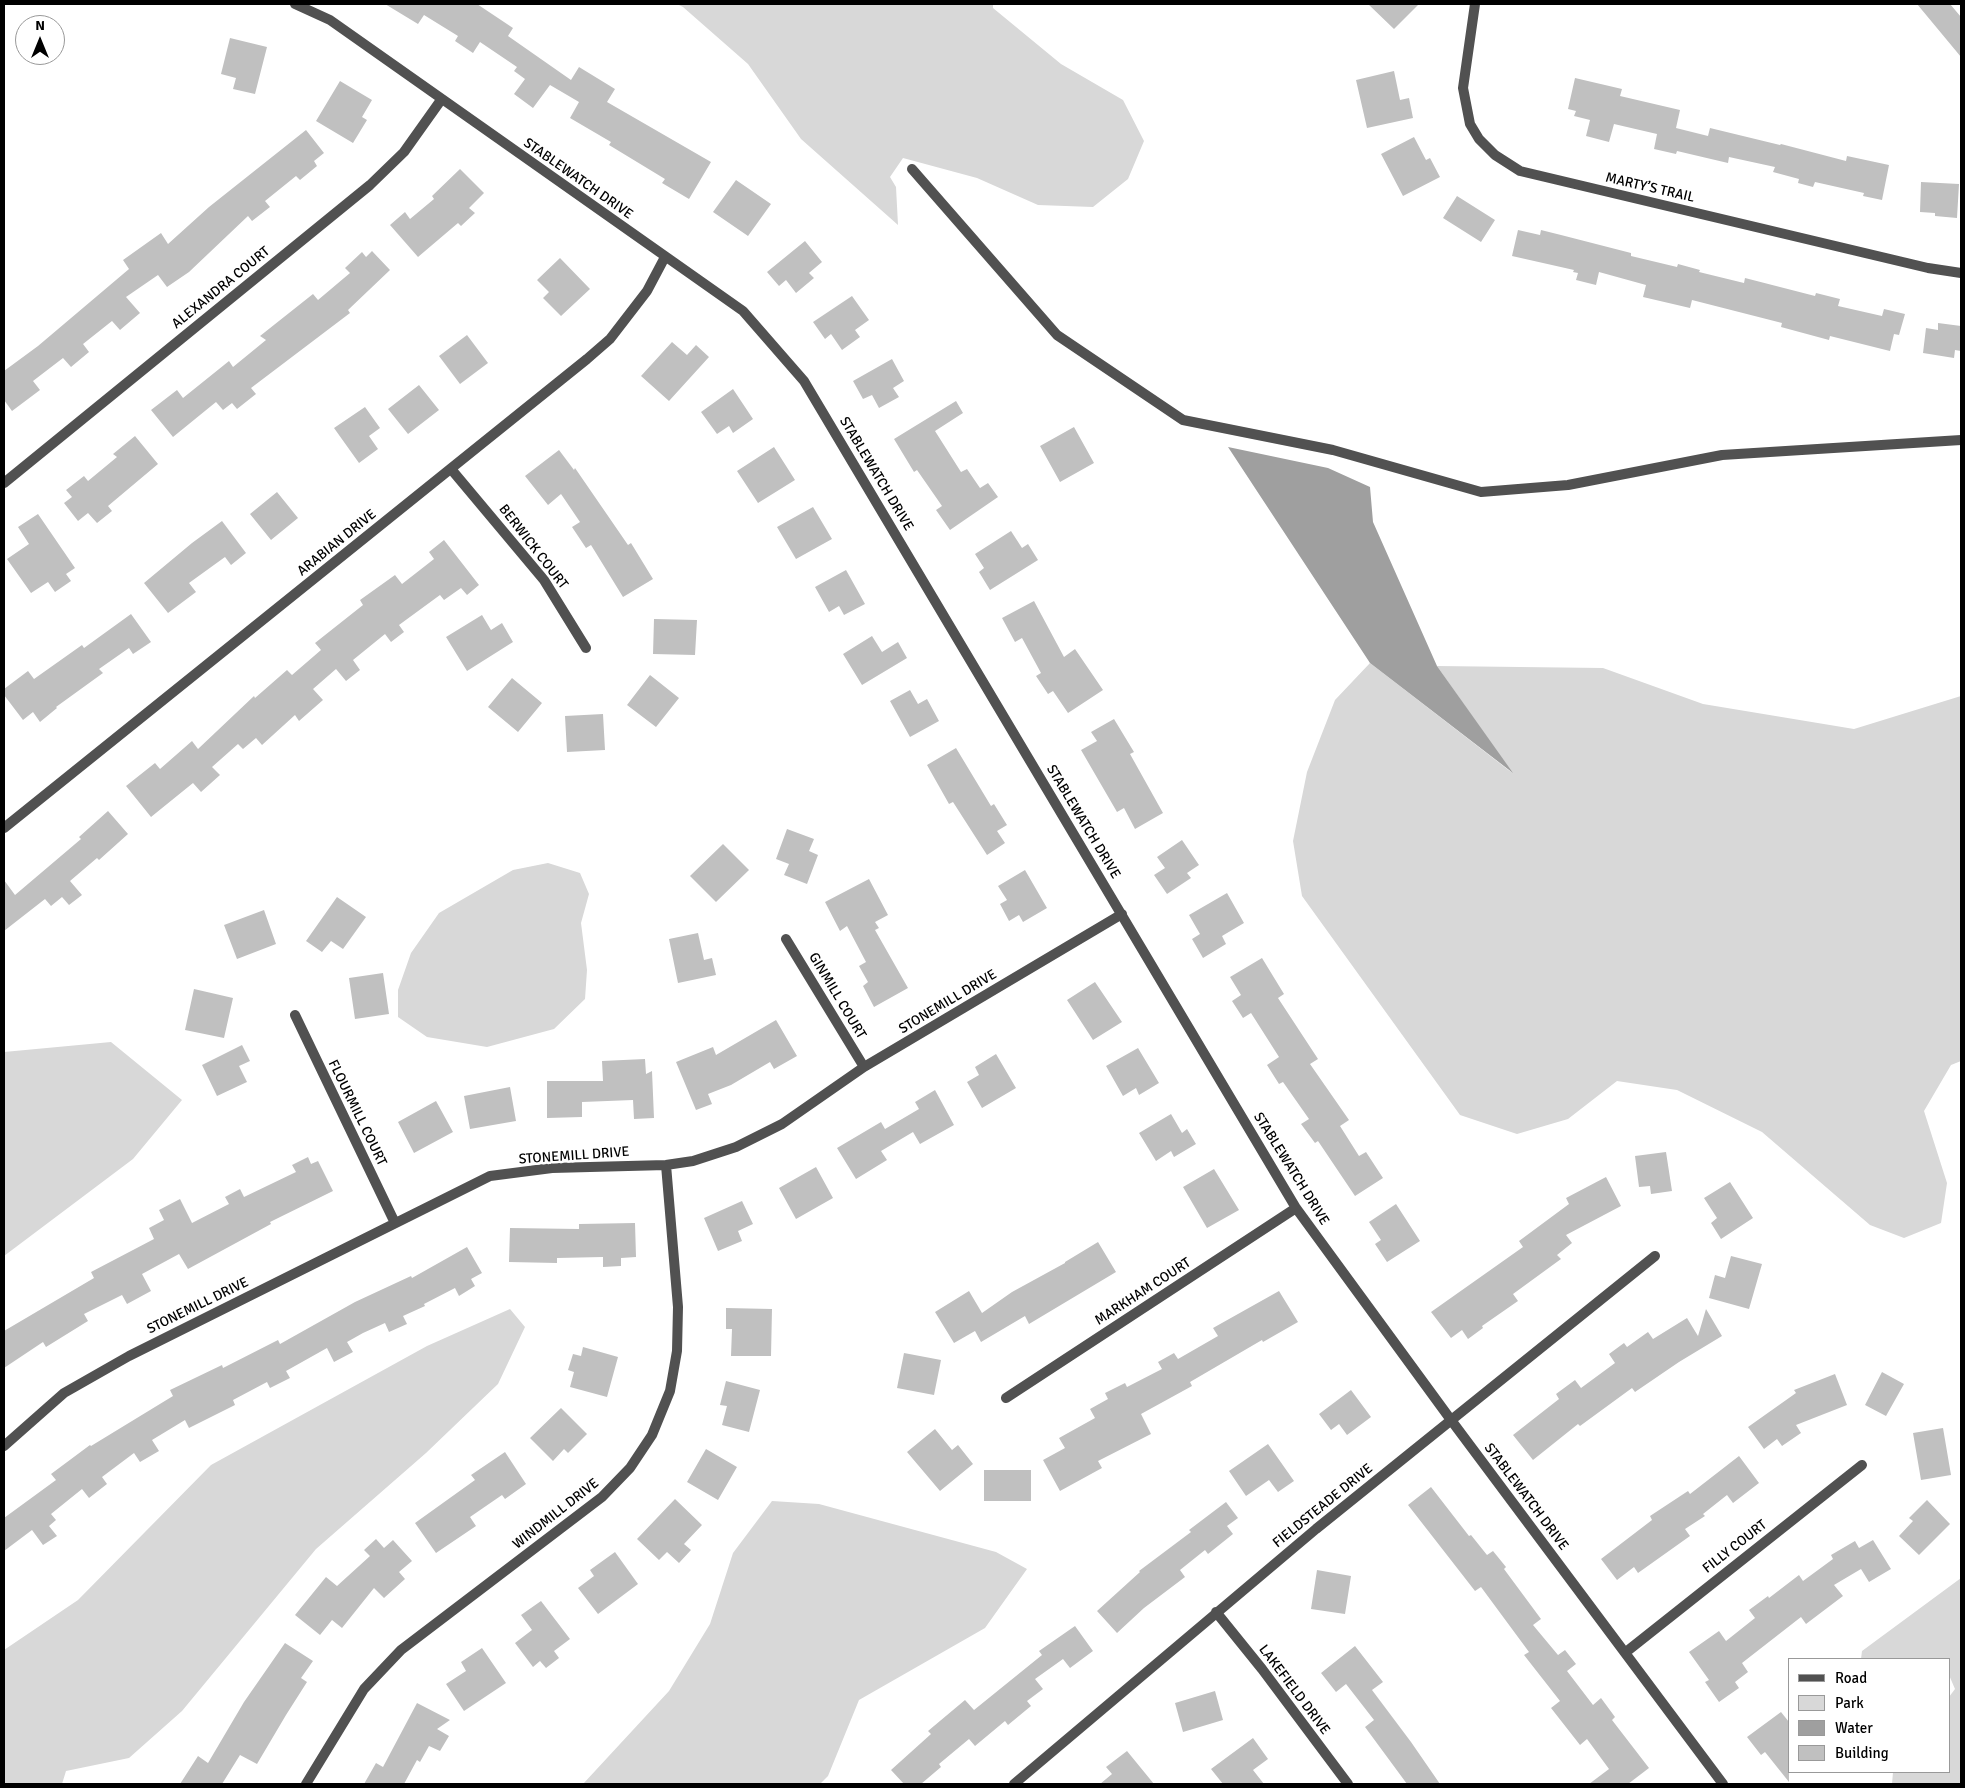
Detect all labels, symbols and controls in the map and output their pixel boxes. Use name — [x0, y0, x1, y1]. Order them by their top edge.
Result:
north arrow — [15, 15, 65, 65]
text: N — [35, 17, 45, 34]
street label: STABLEWATCH DRIVE — [520, 135, 636, 223]
street label: MARTY’S TRAIL — [1604, 170, 1696, 206]
street label: ALEXANDRA COURT — [169, 243, 273, 333]
street label: STABLEWATCH DRIVE — [835, 414, 917, 534]
street label: BERWICK COURT — [495, 501, 571, 593]
street label: ARABIAN DRIVE — [294, 506, 380, 580]
street label: STABLEWATCH DRIVE — [1042, 762, 1124, 882]
street label: GINMILL COURT — [805, 950, 869, 1042]
street label: STONEMILL DRIVE — [896, 966, 1000, 1038]
street label: FLOURMILL COURT — [324, 1057, 390, 1169]
street label: STABLEWATCH DRIVE — [1249, 1110, 1333, 1228]
street label: STONEMILL DRIVE — [518, 1144, 630, 1168]
street label: MARKHAM COURT — [1092, 1255, 1194, 1329]
street label: STONEMILL DRIVE — [144, 1274, 252, 1338]
street label: STABLEWATCH DRIVE — [1480, 1440, 1572, 1554]
street label: FIELDSTEADE DRIVE — [1270, 1460, 1376, 1552]
street label: WINDMILL DRIVE — [509, 1475, 603, 1553]
street label: FILLY COURT — [1700, 1517, 1770, 1577]
street label: LAKEFIELD DRIVE — [1255, 1642, 1333, 1738]
legend — [1788, 1658, 1950, 1773]
text: Road — [1835, 1669, 1867, 1687]
text: Park — [1835, 1694, 1864, 1712]
text: Water — [1835, 1719, 1873, 1737]
text: Building — [1835, 1744, 1889, 1762]

